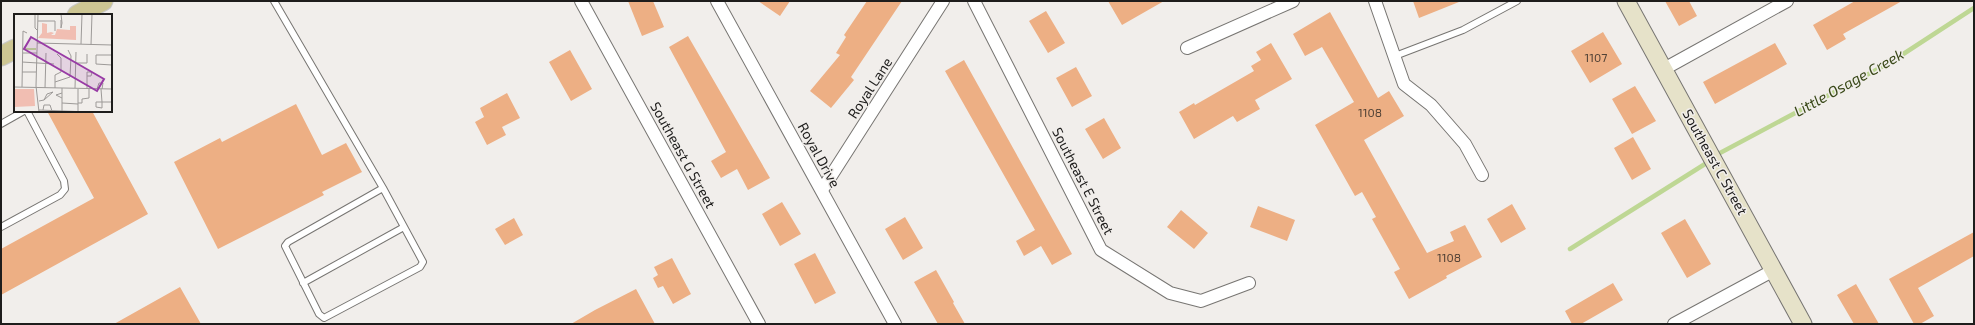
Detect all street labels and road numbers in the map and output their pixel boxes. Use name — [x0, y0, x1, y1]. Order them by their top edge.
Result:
street label: Royal Lane — [844, 54, 895, 121]
street label: Southeast G Street — [647, 99, 720, 211]
street label: Southeast C Street — [1679, 106, 1751, 218]
street label: Royal Drive — [795, 119, 844, 190]
street label: Southeast E Street — [1049, 124, 1118, 237]

